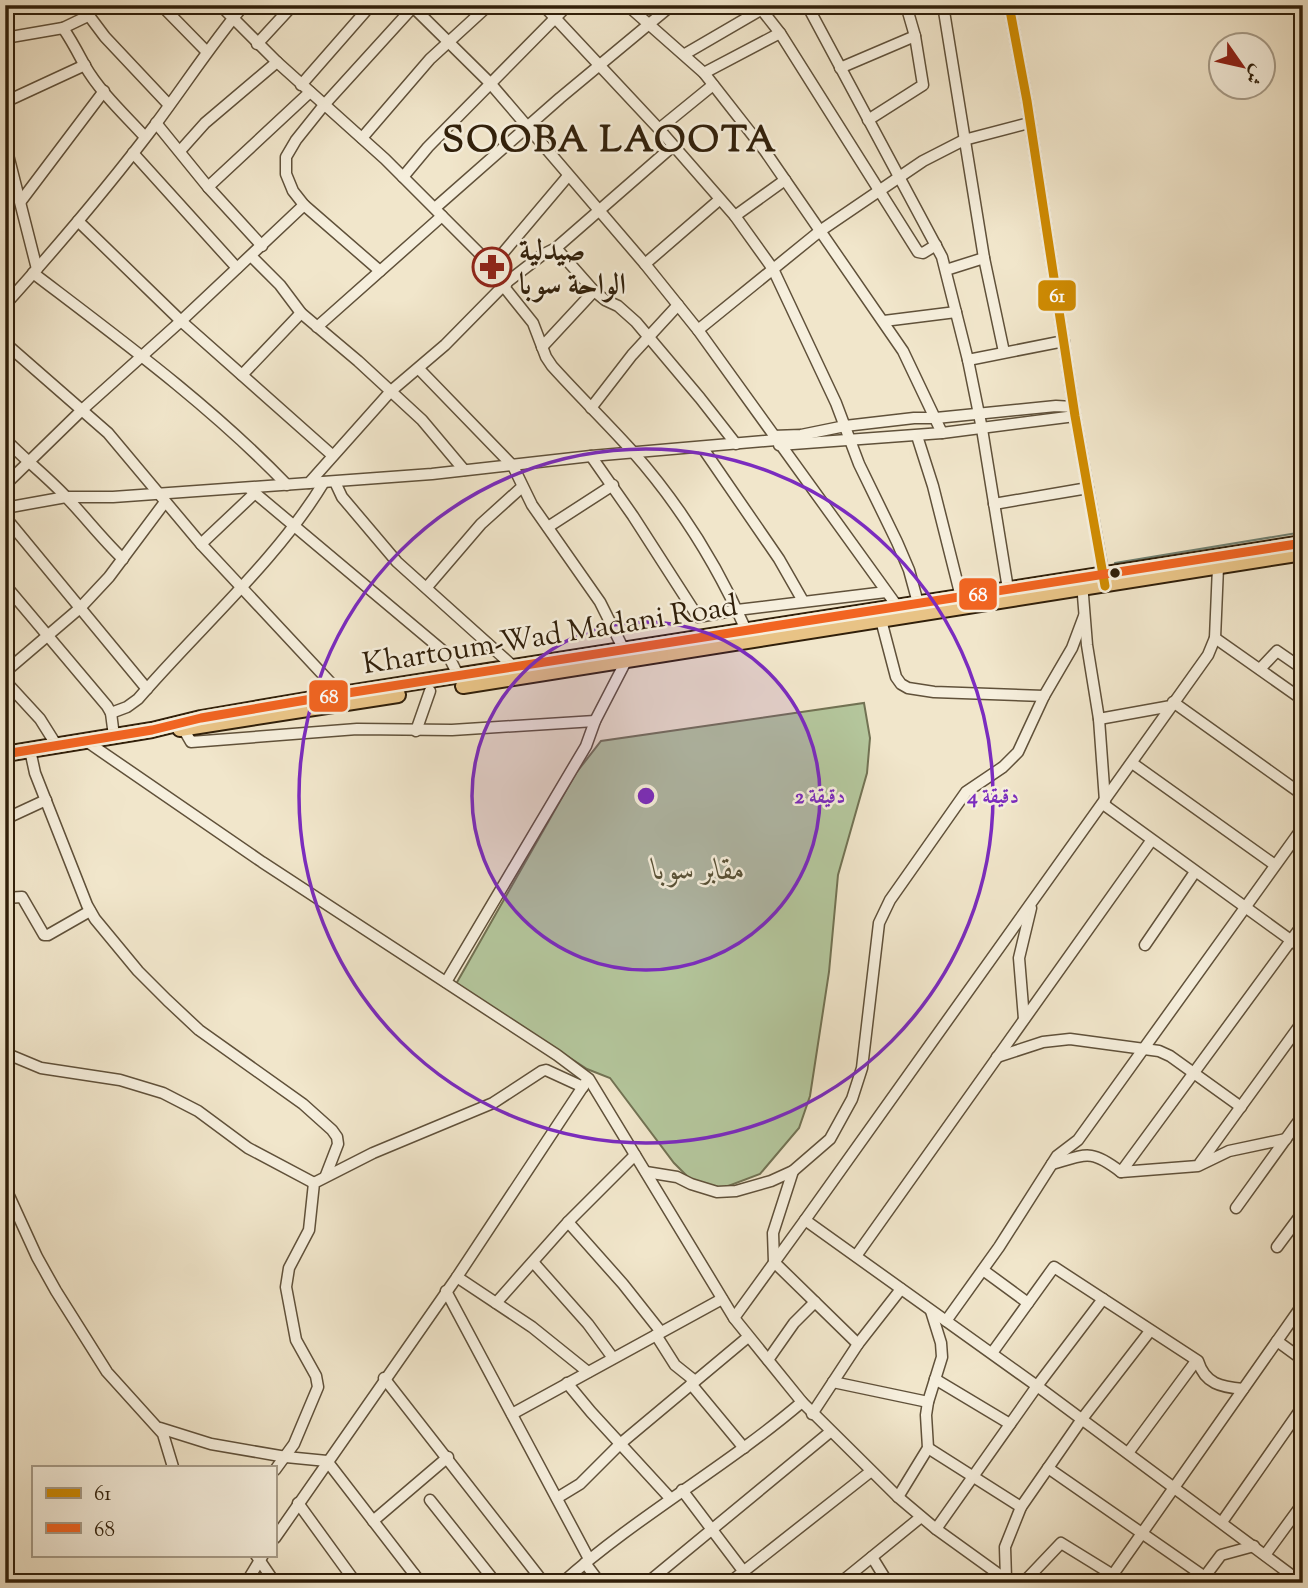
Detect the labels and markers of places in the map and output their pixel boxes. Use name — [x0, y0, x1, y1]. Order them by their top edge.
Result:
place label: صيدلية الواحة سوبا — [519, 231, 626, 308]
pharmacy icon: صيدلية الواحة سوبا — [471, 246, 513, 288]
unlabelled marker — [1108, 566, 1122, 580]
centre of rings — [634, 784, 658, 808]

